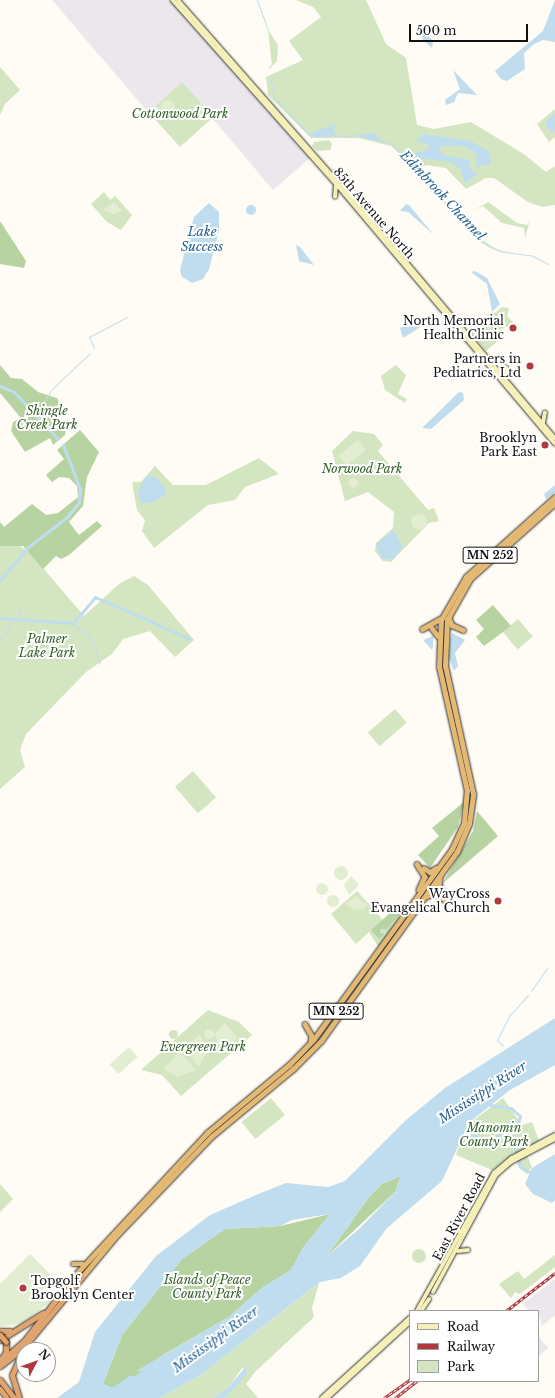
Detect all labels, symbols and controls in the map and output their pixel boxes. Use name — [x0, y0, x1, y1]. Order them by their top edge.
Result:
scale bar — [411, 16, 530, 42]
text: 500 m — [416, 23, 456, 38]
park label: Cottonwood Park — [132, 107, 228, 121]
water label: Edinbrook Channel — [396, 148, 488, 244]
street label: 85th Avenue North — [330, 164, 418, 262]
water label: Lake Success — [181, 225, 223, 256]
place label: North Memorial Health Clinic — [403, 314, 504, 342]
marker: North Memorial Health Clinic — [507, 322, 519, 334]
place label: Partners in Pediatrics, Ltd — [433, 352, 521, 380]
marker: Partners in Pediatrics, Ltd — [524, 360, 536, 372]
park label: Shingle Creek Park — [17, 404, 77, 432]
place label: Brooklyn Park East — [479, 431, 537, 459]
marker: Brooklyn Park East — [540, 440, 550, 450]
park label: Norwood Park — [322, 462, 402, 476]
road number: MN 252 — [462, 546, 518, 564]
park label: Palmer Lake Park — [19, 632, 75, 660]
place label: WayCross Evangelical Church — [371, 887, 490, 915]
marker: WayCross Evangelical Church — [493, 896, 503, 906]
road number: MN 252 — [308, 1002, 364, 1020]
park label: Evergreen Park — [160, 1040, 246, 1054]
water label: Mississippi River — [436, 1059, 530, 1127]
park label: Manomin County Park — [459, 1121, 529, 1149]
street label: East River Road — [430, 1171, 488, 1263]
park label: Islands of Peace County Park — [164, 1273, 250, 1301]
place label: Topgolf Brooklyn Center — [31, 1274, 134, 1302]
marker: Topgolf Brooklyn Center — [18, 1283, 28, 1293]
water label: Mississippi River — [170, 1304, 262, 1376]
legend — [409, 1310, 539, 1382]
text: Road — [447, 1319, 479, 1334]
text: Railway — [447, 1339, 495, 1354]
north arrow — [16, 1342, 56, 1382]
text: N — [36, 1346, 53, 1363]
text: Park — [447, 1359, 475, 1374]

